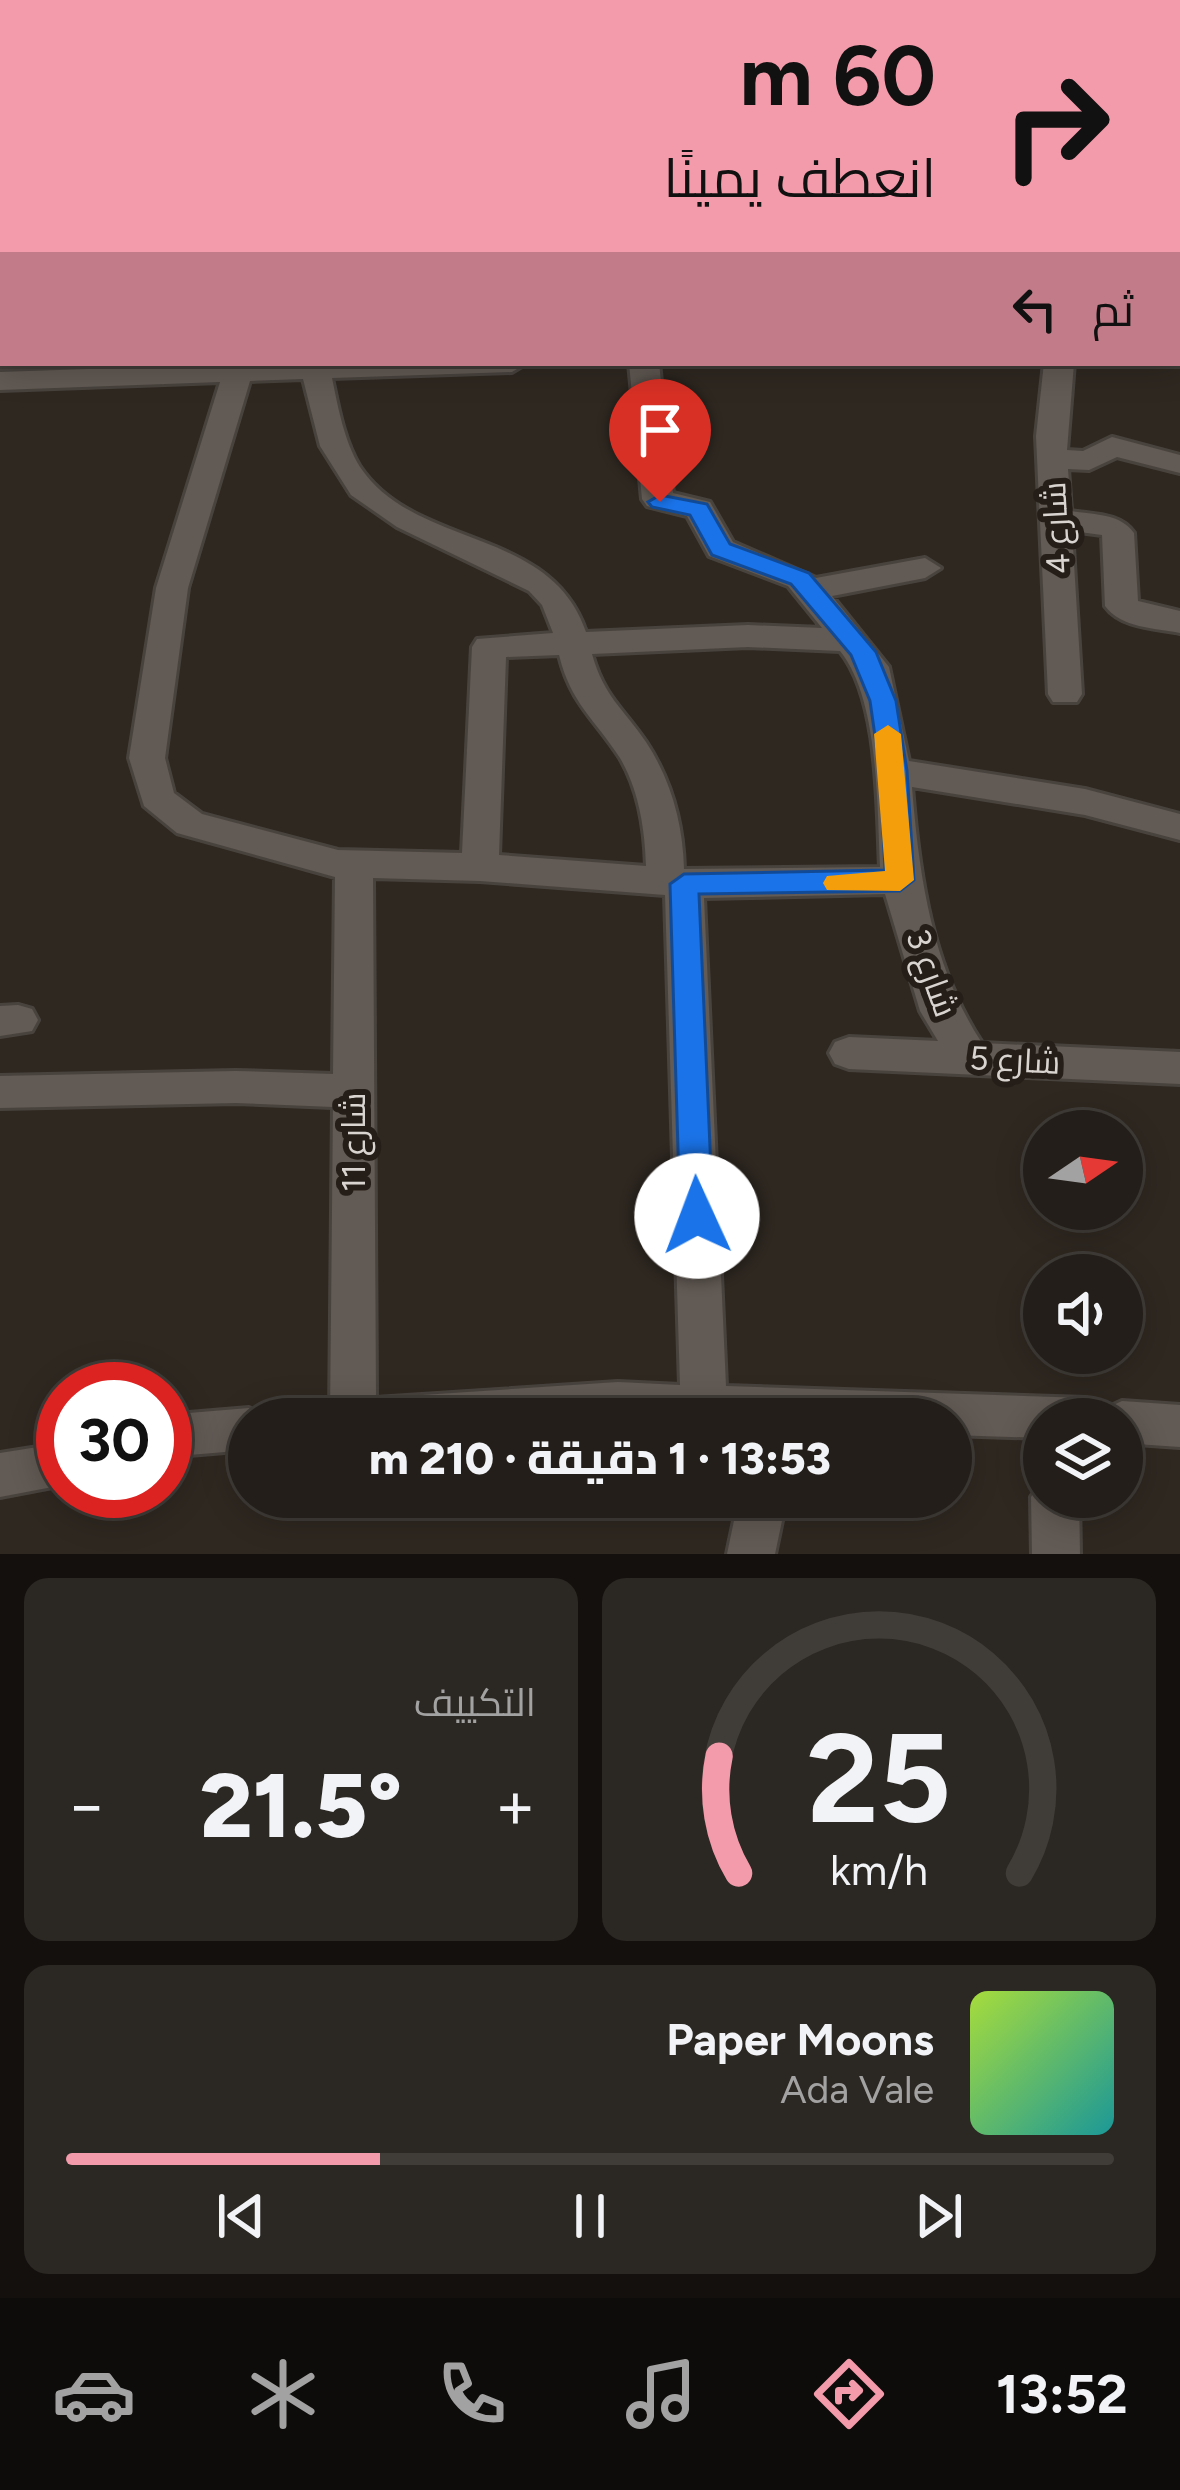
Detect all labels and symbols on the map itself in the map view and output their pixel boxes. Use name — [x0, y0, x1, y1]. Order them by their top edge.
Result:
pin — [609, 379, 711, 502]
street label: شارع 4 — [1034, 481, 1081, 575]
street label: شارع 3 — [895, 924, 966, 1023]
street label: شارع 5 — [968, 1038, 1061, 1085]
street label: شارع 11 — [334, 1092, 376, 1192]
north arrow — [1023, 1110, 1143, 1230]
position arrow — [634, 1153, 760, 1279]
speed limit sign: 30 — [36, 1362, 192, 1518]

